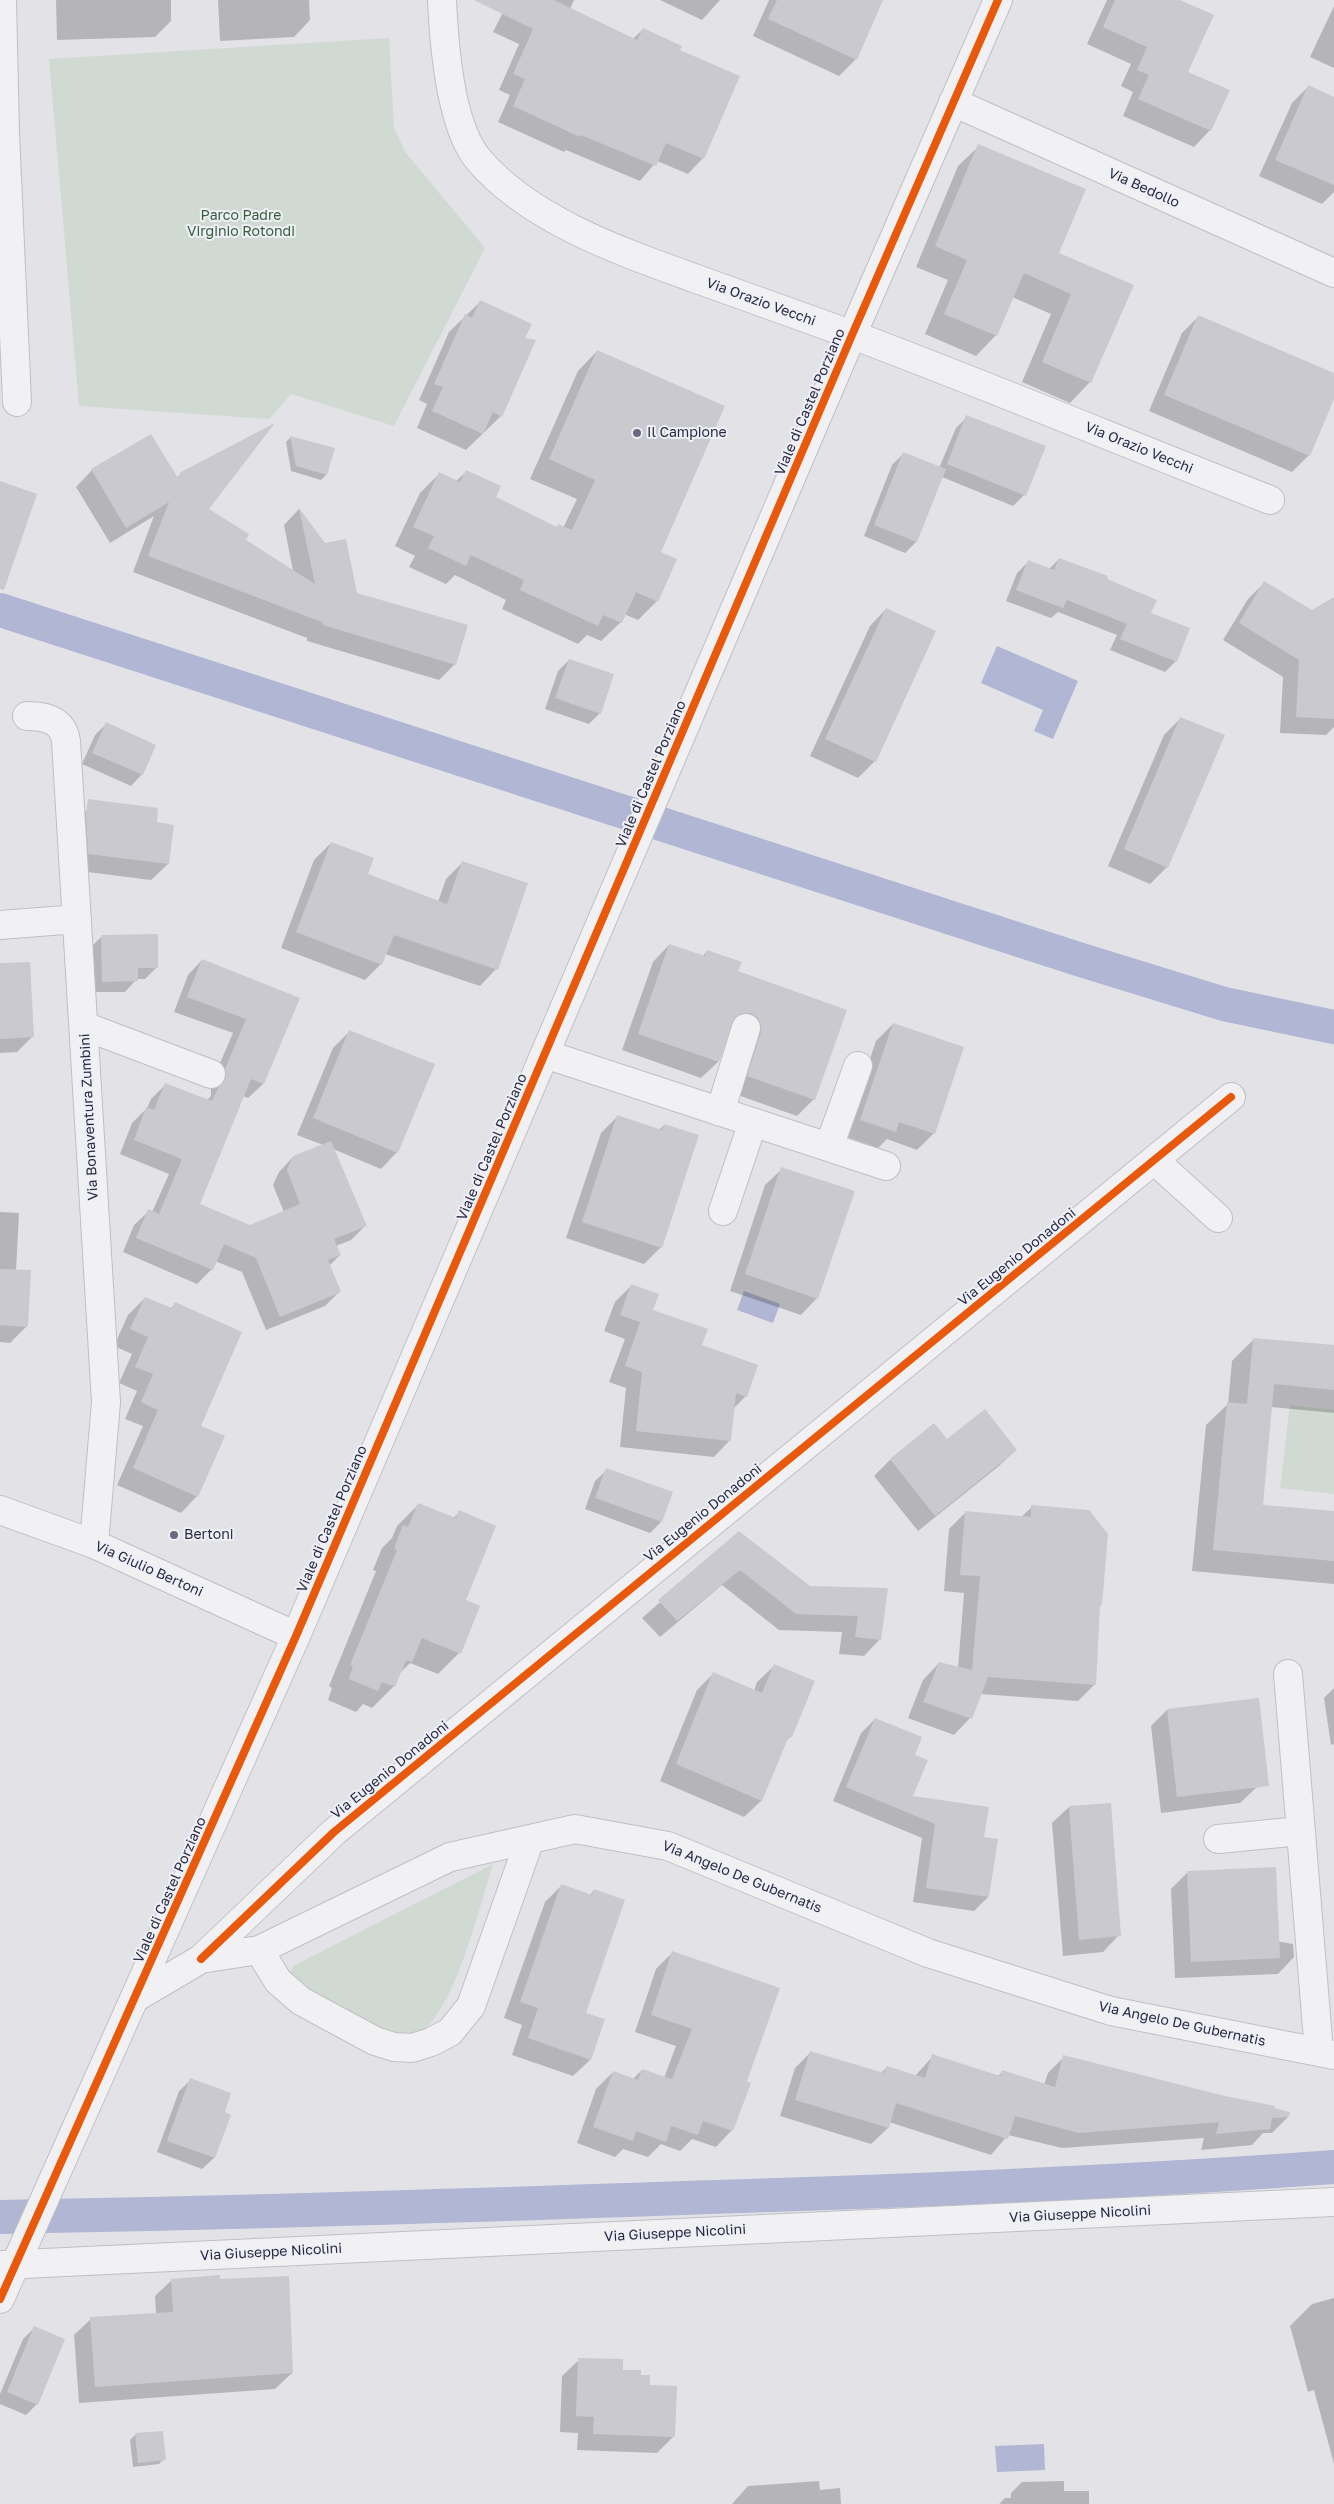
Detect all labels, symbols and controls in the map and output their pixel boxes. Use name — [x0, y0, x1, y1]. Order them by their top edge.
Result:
street label: Via Bedollo — [1106, 165, 1182, 211]
park label: Parco Padre Virginio Rotondi — [187, 208, 295, 240]
street label: Via Orazio Vecchi — [704, 274, 818, 330]
street label: Viale di Castel Porziano — [771, 326, 849, 478]
street label: Via Orazio Vecchi — [1082, 419, 1196, 477]
place label: Il Campione — [647, 425, 727, 441]
marker: Il Campione — [631, 427, 643, 439]
street label: Viale di Castel Porziano — [612, 698, 690, 850]
street label: Via Bonaventura Zumbini — [76, 1033, 102, 1201]
street label: Viale di Castel Porziano — [453, 1071, 531, 1223]
street label: Via Eugenio Donadoni — [955, 1204, 1079, 1310]
street label: Viale di Castel Porziano — [293, 1443, 371, 1595]
street label: Via Eugenio Donadoni — [641, 1460, 765, 1566]
place label: Bertoni — [184, 1527, 234, 1543]
marker: Bertoni — [168, 1529, 180, 1541]
street label: Via Giulio Bertoni — [92, 1538, 206, 1600]
street label: Via Eugenio Donadoni — [328, 1717, 452, 1823]
street label: Viale di Castel Porziano — [130, 1814, 210, 1966]
street label: Via Angelo De Gubernatis — [660, 1837, 824, 1917]
street label: Via Angelo De Gubernatis — [1097, 1998, 1267, 2050]
street label: Via Giuseppe Nicolini — [1009, 2202, 1151, 2226]
street label: Via Giuseppe Nicolini — [604, 2221, 746, 2245]
street label: Via Giuseppe Nicolini — [200, 2240, 342, 2264]

